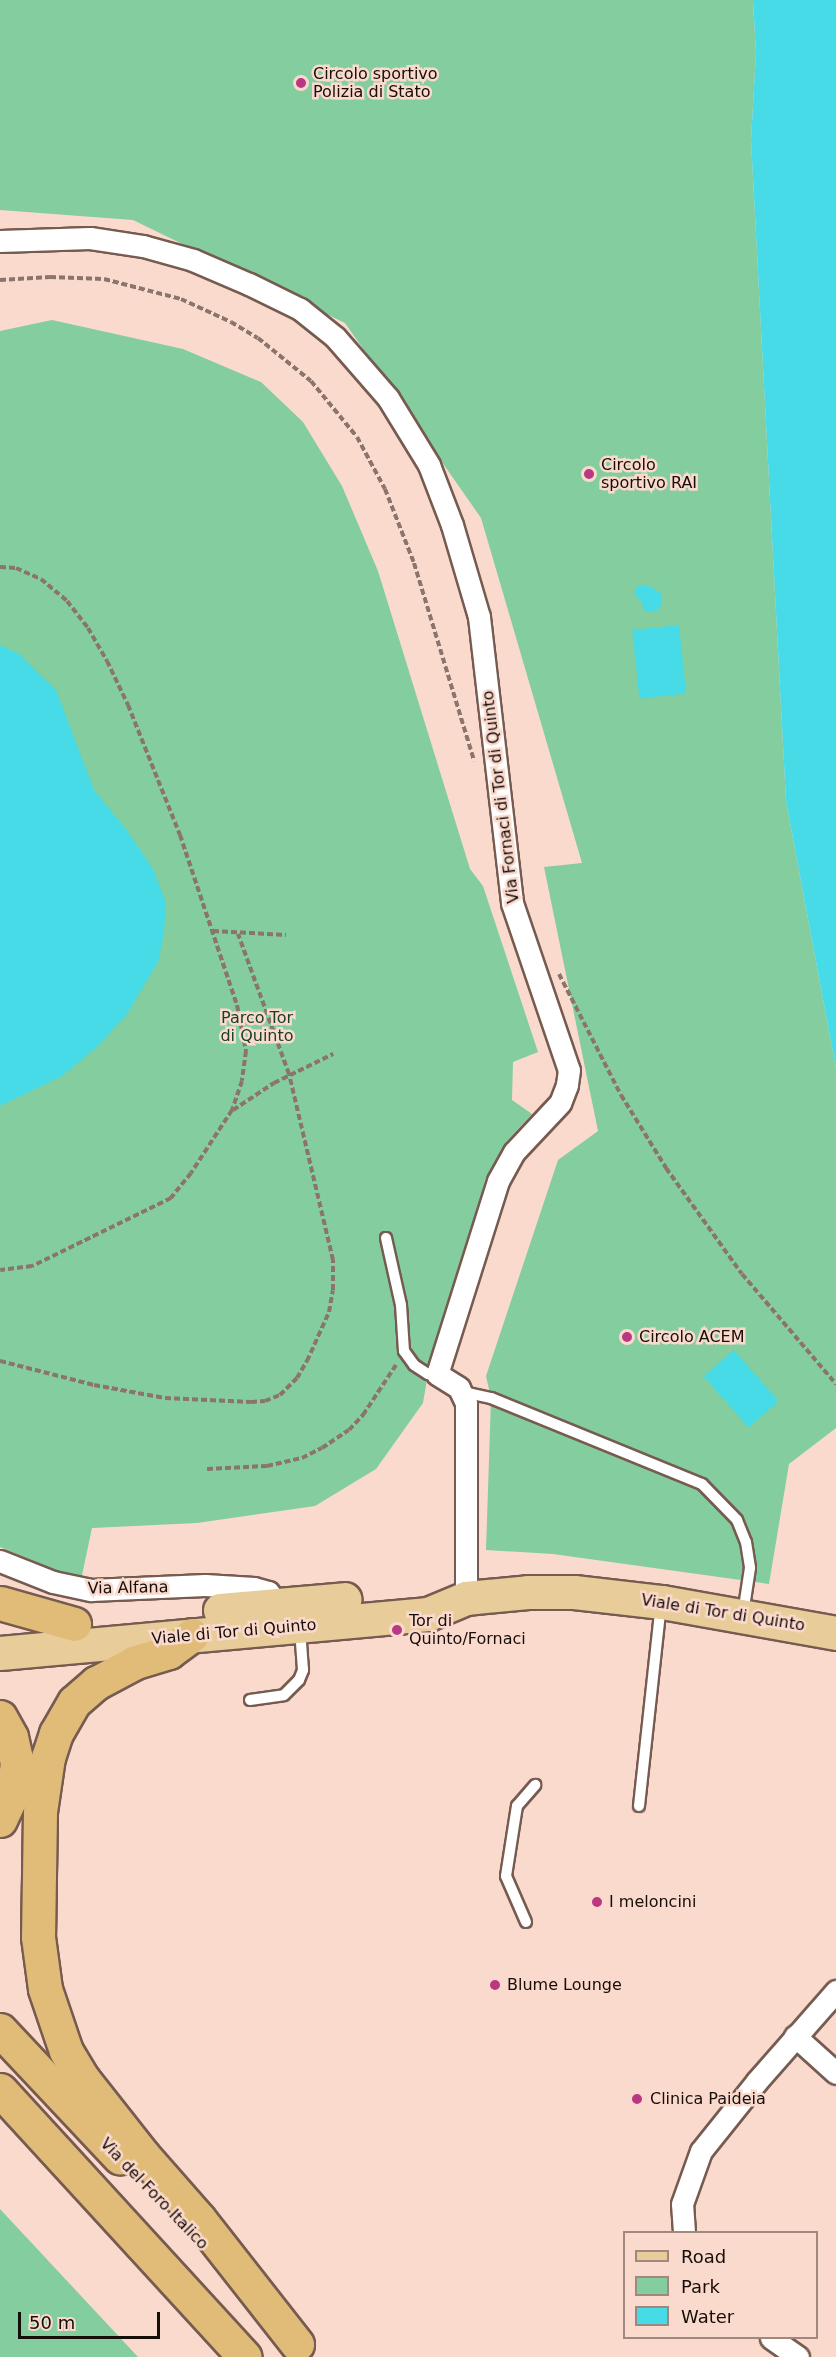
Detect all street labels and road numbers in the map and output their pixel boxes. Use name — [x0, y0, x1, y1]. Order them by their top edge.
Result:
street label: Via Fornaci di Tor di Quinto — [478, 690, 524, 904]
street label: Via Alfana — [87, 1578, 169, 1598]
street label: Viale di Tor di Quinto — [640, 1591, 806, 1635]
street label: Viale di Tor di Quinto — [151, 1615, 317, 1649]
street label: Via del Foro Italico — [96, 2134, 212, 2254]

